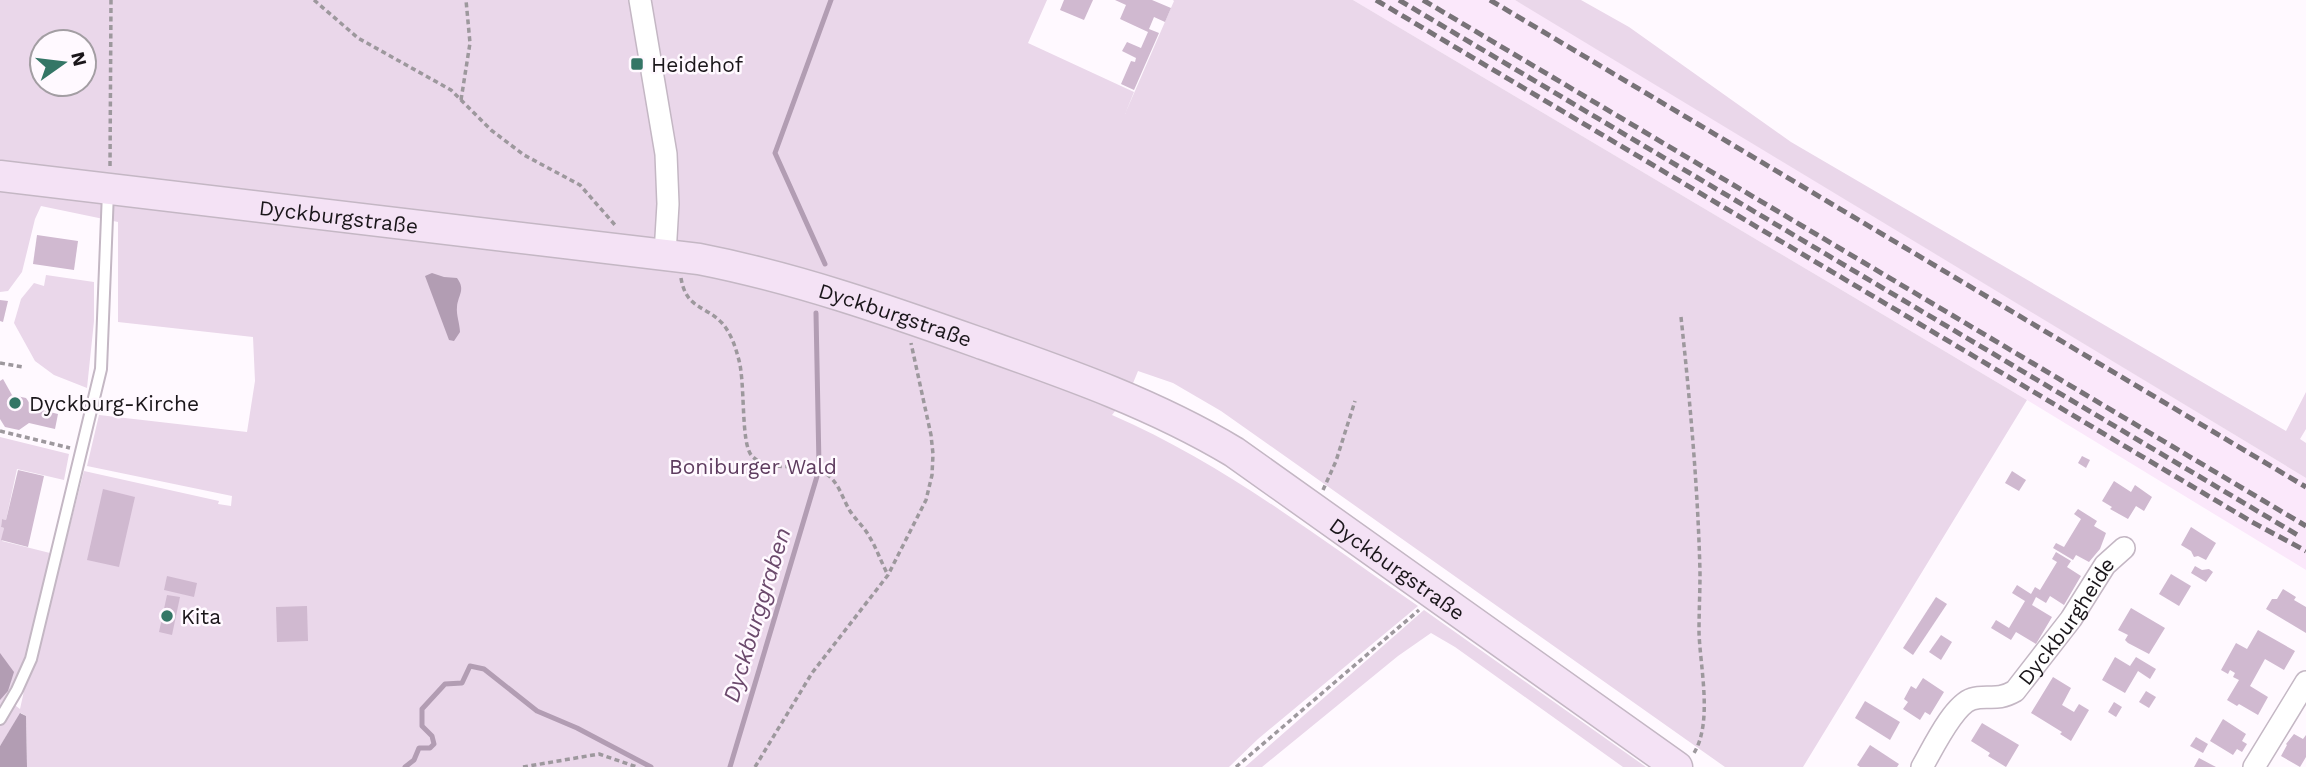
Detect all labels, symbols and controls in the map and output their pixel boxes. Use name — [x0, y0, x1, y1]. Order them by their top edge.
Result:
north arrow — [28, 28, 98, 98]
text: N — [66, 49, 92, 69]
place label: Heidehof — [651, 52, 743, 77]
marker: Heidehof — [629, 56, 645, 72]
street label: Dyckburgstraße — [258, 194, 420, 238]
street label: Dyckburgstraße — [816, 277, 975, 352]
place label: Dyckburg-Kirche — [29, 391, 199, 416]
marker: Dyckburg-Kirche — [7, 395, 23, 411]
park label: Boniburger Wald — [669, 454, 837, 479]
street label: Dyckburgstraße — [1325, 512, 1470, 625]
water label: Dyckburggraben — [718, 524, 796, 706]
street label: Dyckburgheide — [2012, 551, 2119, 690]
place label: Kita — [181, 604, 221, 629]
marker: Kita — [159, 608, 175, 624]

